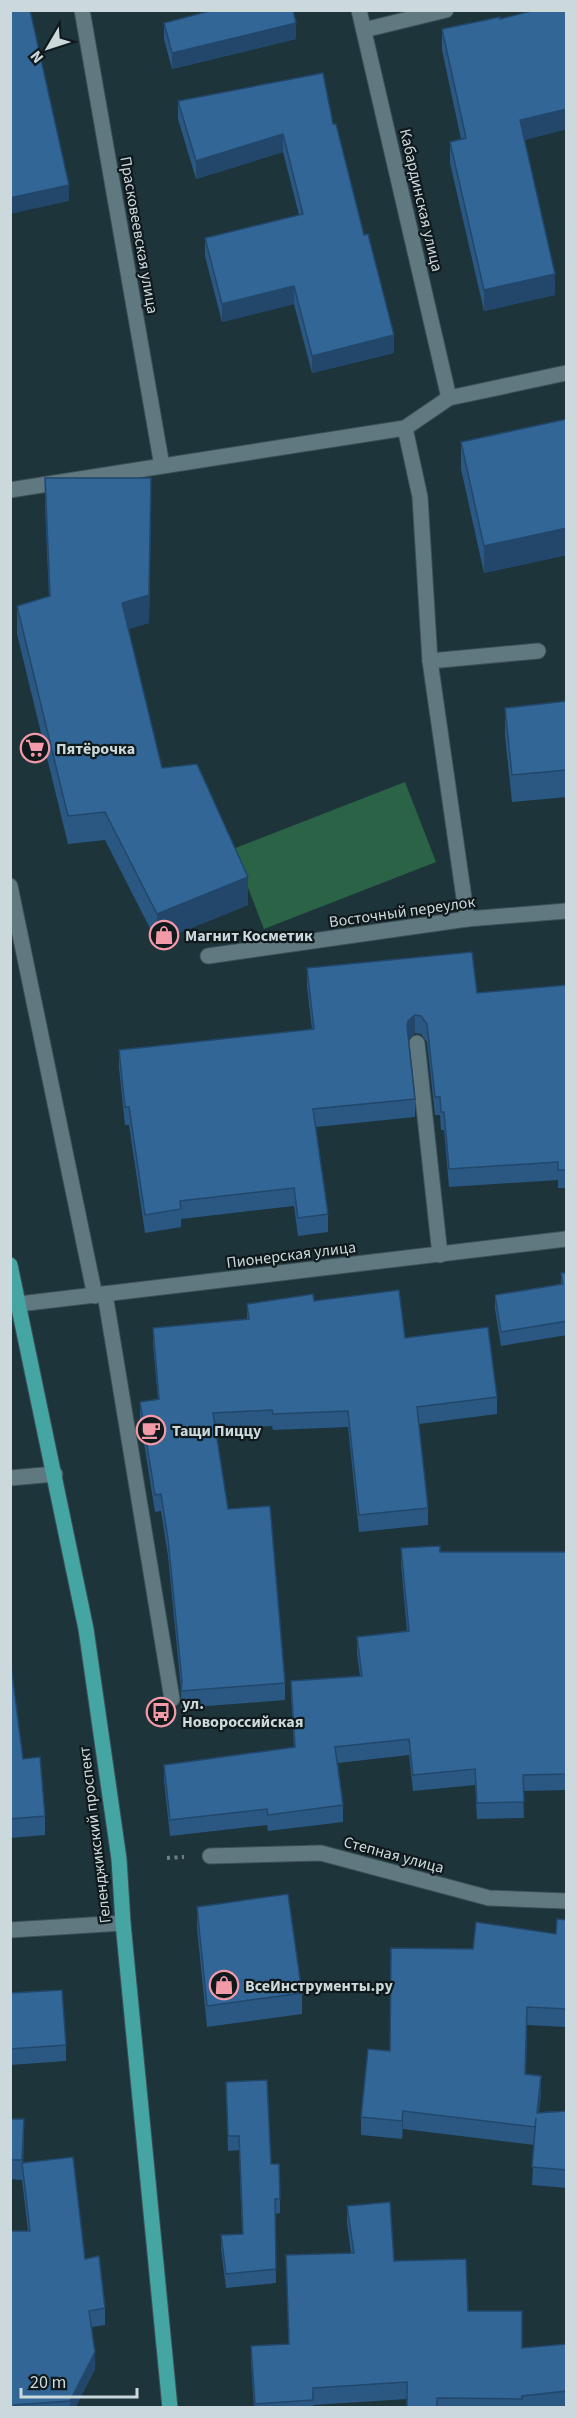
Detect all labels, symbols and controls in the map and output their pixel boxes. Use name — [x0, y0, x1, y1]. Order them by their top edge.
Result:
north arrow — [18, 18, 78, 78]
text: N — [25, 46, 49, 68]
street label: Кабардинская улица — [394, 127, 448, 274]
street label: Прасковеевская улица — [114, 155, 164, 316]
supermarket icon: Пятёрочка — [19, 732, 51, 764]
place label: Пятёрочка — [56, 738, 135, 760]
street label: Восточный переулок — [328, 891, 477, 933]
shop icon: Магнит Косметик — [148, 919, 180, 951]
place label: Магнит Косметик — [185, 925, 313, 947]
street label: Пионерская улица — [225, 1236, 357, 1274]
cafe icon: Тащи Пиццу — [135, 1414, 167, 1446]
place label: Тащи Пиццу — [172, 1420, 262, 1442]
place label: ул. Новороссийская — [182, 1693, 303, 1733]
bus stop icon: ул. Новороссийская — [145, 1696, 177, 1728]
street label: Геленджикский проспект — [73, 1745, 117, 1925]
street label: Степная улица — [341, 1831, 446, 1879]
shop icon: ВсеИнструменты.ру — [208, 1969, 240, 2001]
place label: ВсеИнструменты.ру — [245, 1975, 393, 1997]
scale bar — [21, 2361, 136, 2399]
text: 20 m — [30, 2370, 66, 2395]

